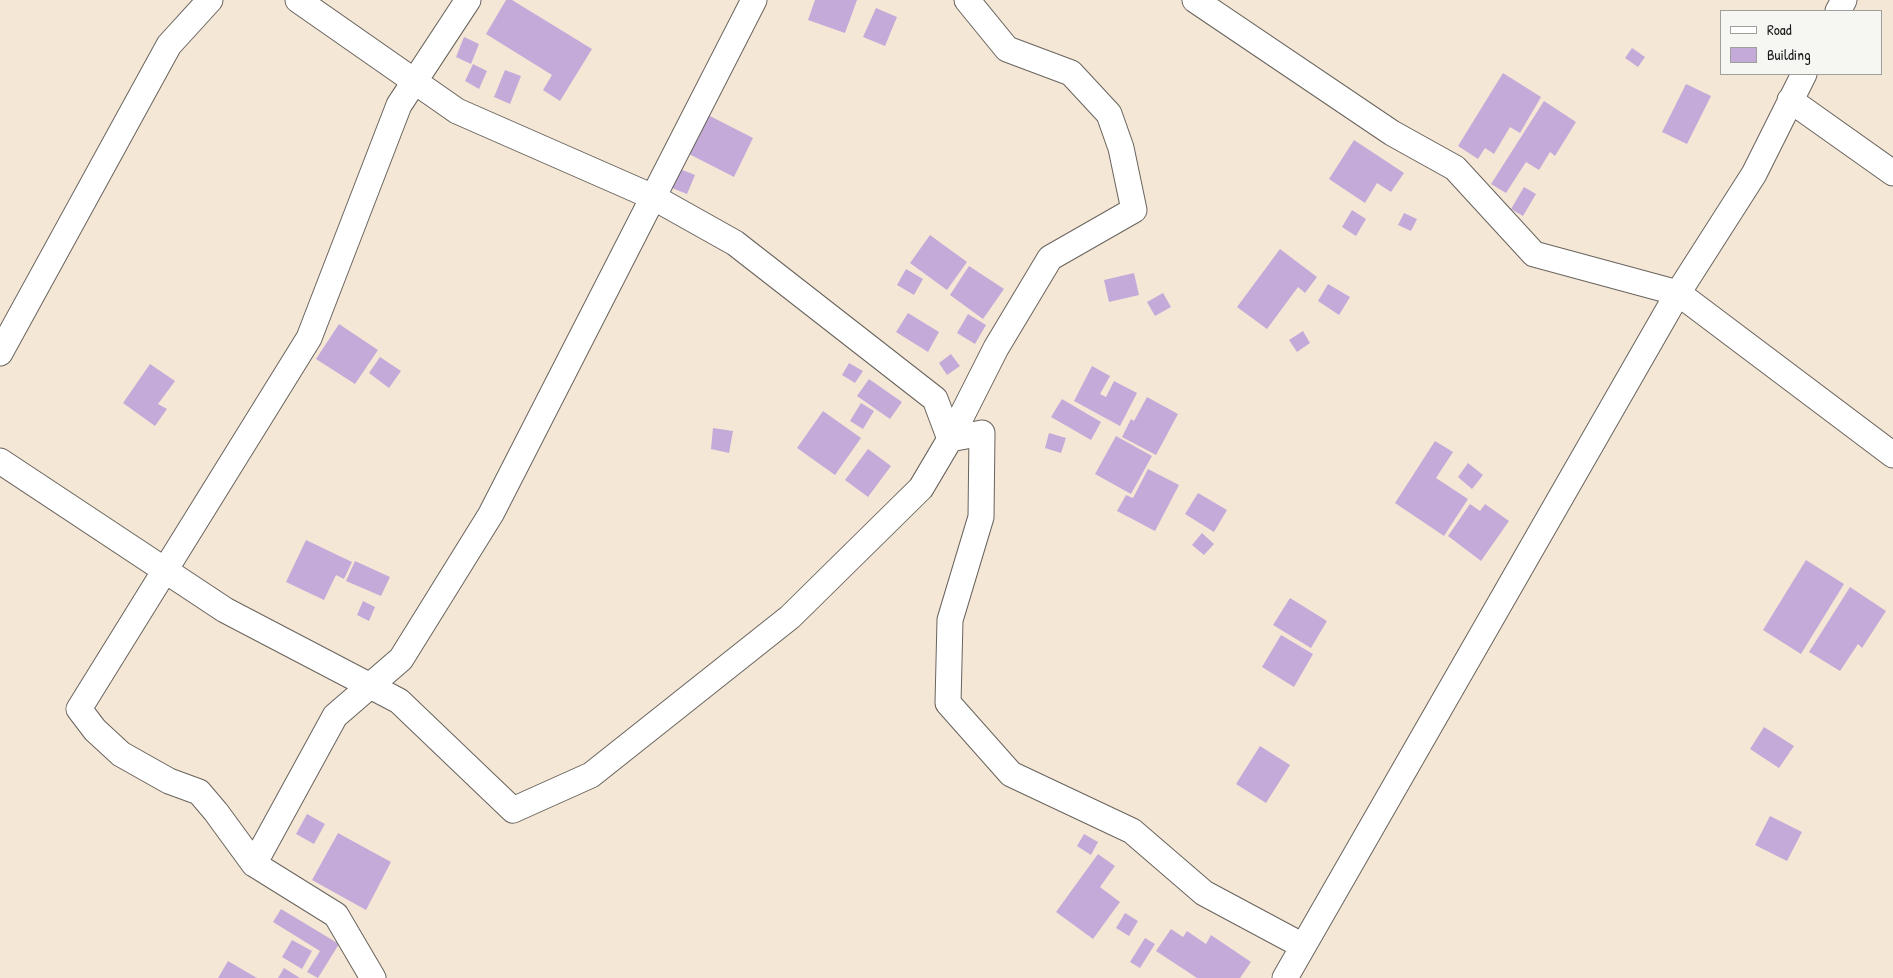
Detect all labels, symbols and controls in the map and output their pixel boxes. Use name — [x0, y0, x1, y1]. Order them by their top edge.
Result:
legend — [1720, 10, 1883, 75]
text: Road — [1767, 19, 1792, 40]
text: Building — [1767, 44, 1811, 65]

